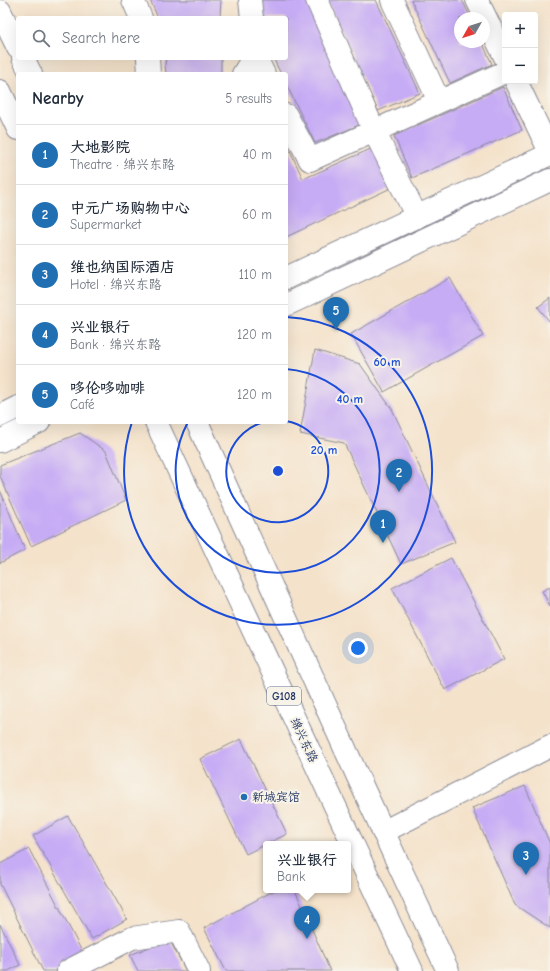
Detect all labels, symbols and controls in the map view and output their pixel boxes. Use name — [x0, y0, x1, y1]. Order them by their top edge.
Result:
north arrow — [454, 12, 490, 48]
map controls — [502, 12, 538, 84]
button: + — [502, 12, 538, 48]
search box — [16, 16, 288, 60]
icon: search — [30, 27, 52, 49]
text: Search here — [62, 29, 140, 47]
button: − — [502, 48, 538, 84]
text: Nearby — [32, 89, 83, 108]
text: 5 results — [225, 91, 272, 106]
text: 大地影院 — [70, 138, 130, 156]
text: 1 — [42, 147, 48, 162]
text: 40 m — [243, 147, 272, 162]
text: Theatre · 绵兴东路 — [70, 157, 175, 172]
text: 中元广场购物中心 — [70, 199, 190, 217]
text: 2 — [42, 207, 48, 222]
text: 60 m — [242, 207, 272, 222]
text: Supermarket — [70, 217, 141, 232]
text: 维也纳国际酒店 — [70, 258, 175, 276]
text: 3 — [42, 267, 48, 282]
text: 110 m — [239, 267, 272, 282]
text: Hotel · 绵兴东路 — [70, 277, 162, 292]
pin: 5 — [323, 297, 349, 330]
text: 兴业银行 — [70, 318, 130, 336]
text: 4 — [42, 327, 48, 342]
text: 120 m — [237, 327, 272, 342]
text: Bank · 绵兴东路 — [70, 337, 161, 352]
text: 60 m — [374, 355, 400, 369]
text: 哆伦哆咖啡 — [70, 379, 145, 397]
text: 5 — [42, 387, 48, 402]
text: 120 m — [237, 387, 272, 402]
text: 40 m — [337, 392, 363, 406]
text: Café — [70, 397, 94, 412]
text: 20 m — [311, 443, 337, 457]
pin: 2 — [386, 459, 412, 492]
centre of rings — [271, 464, 285, 478]
pin: 1 — [370, 510, 396, 543]
your location — [348, 638, 368, 658]
road number: G108 — [267, 687, 301, 705]
street label: 绵兴东路 — [288, 715, 320, 765]
place label: 新城宾馆 — [252, 790, 300, 804]
marker: 新城宾馆 — [239, 792, 249, 802]
popup — [263, 841, 351, 893]
pin: 3 — [513, 842, 539, 875]
text: 兴业银行 — [277, 851, 337, 869]
text: Bank — [277, 869, 305, 884]
pin: 4 — [294, 906, 320, 939]

